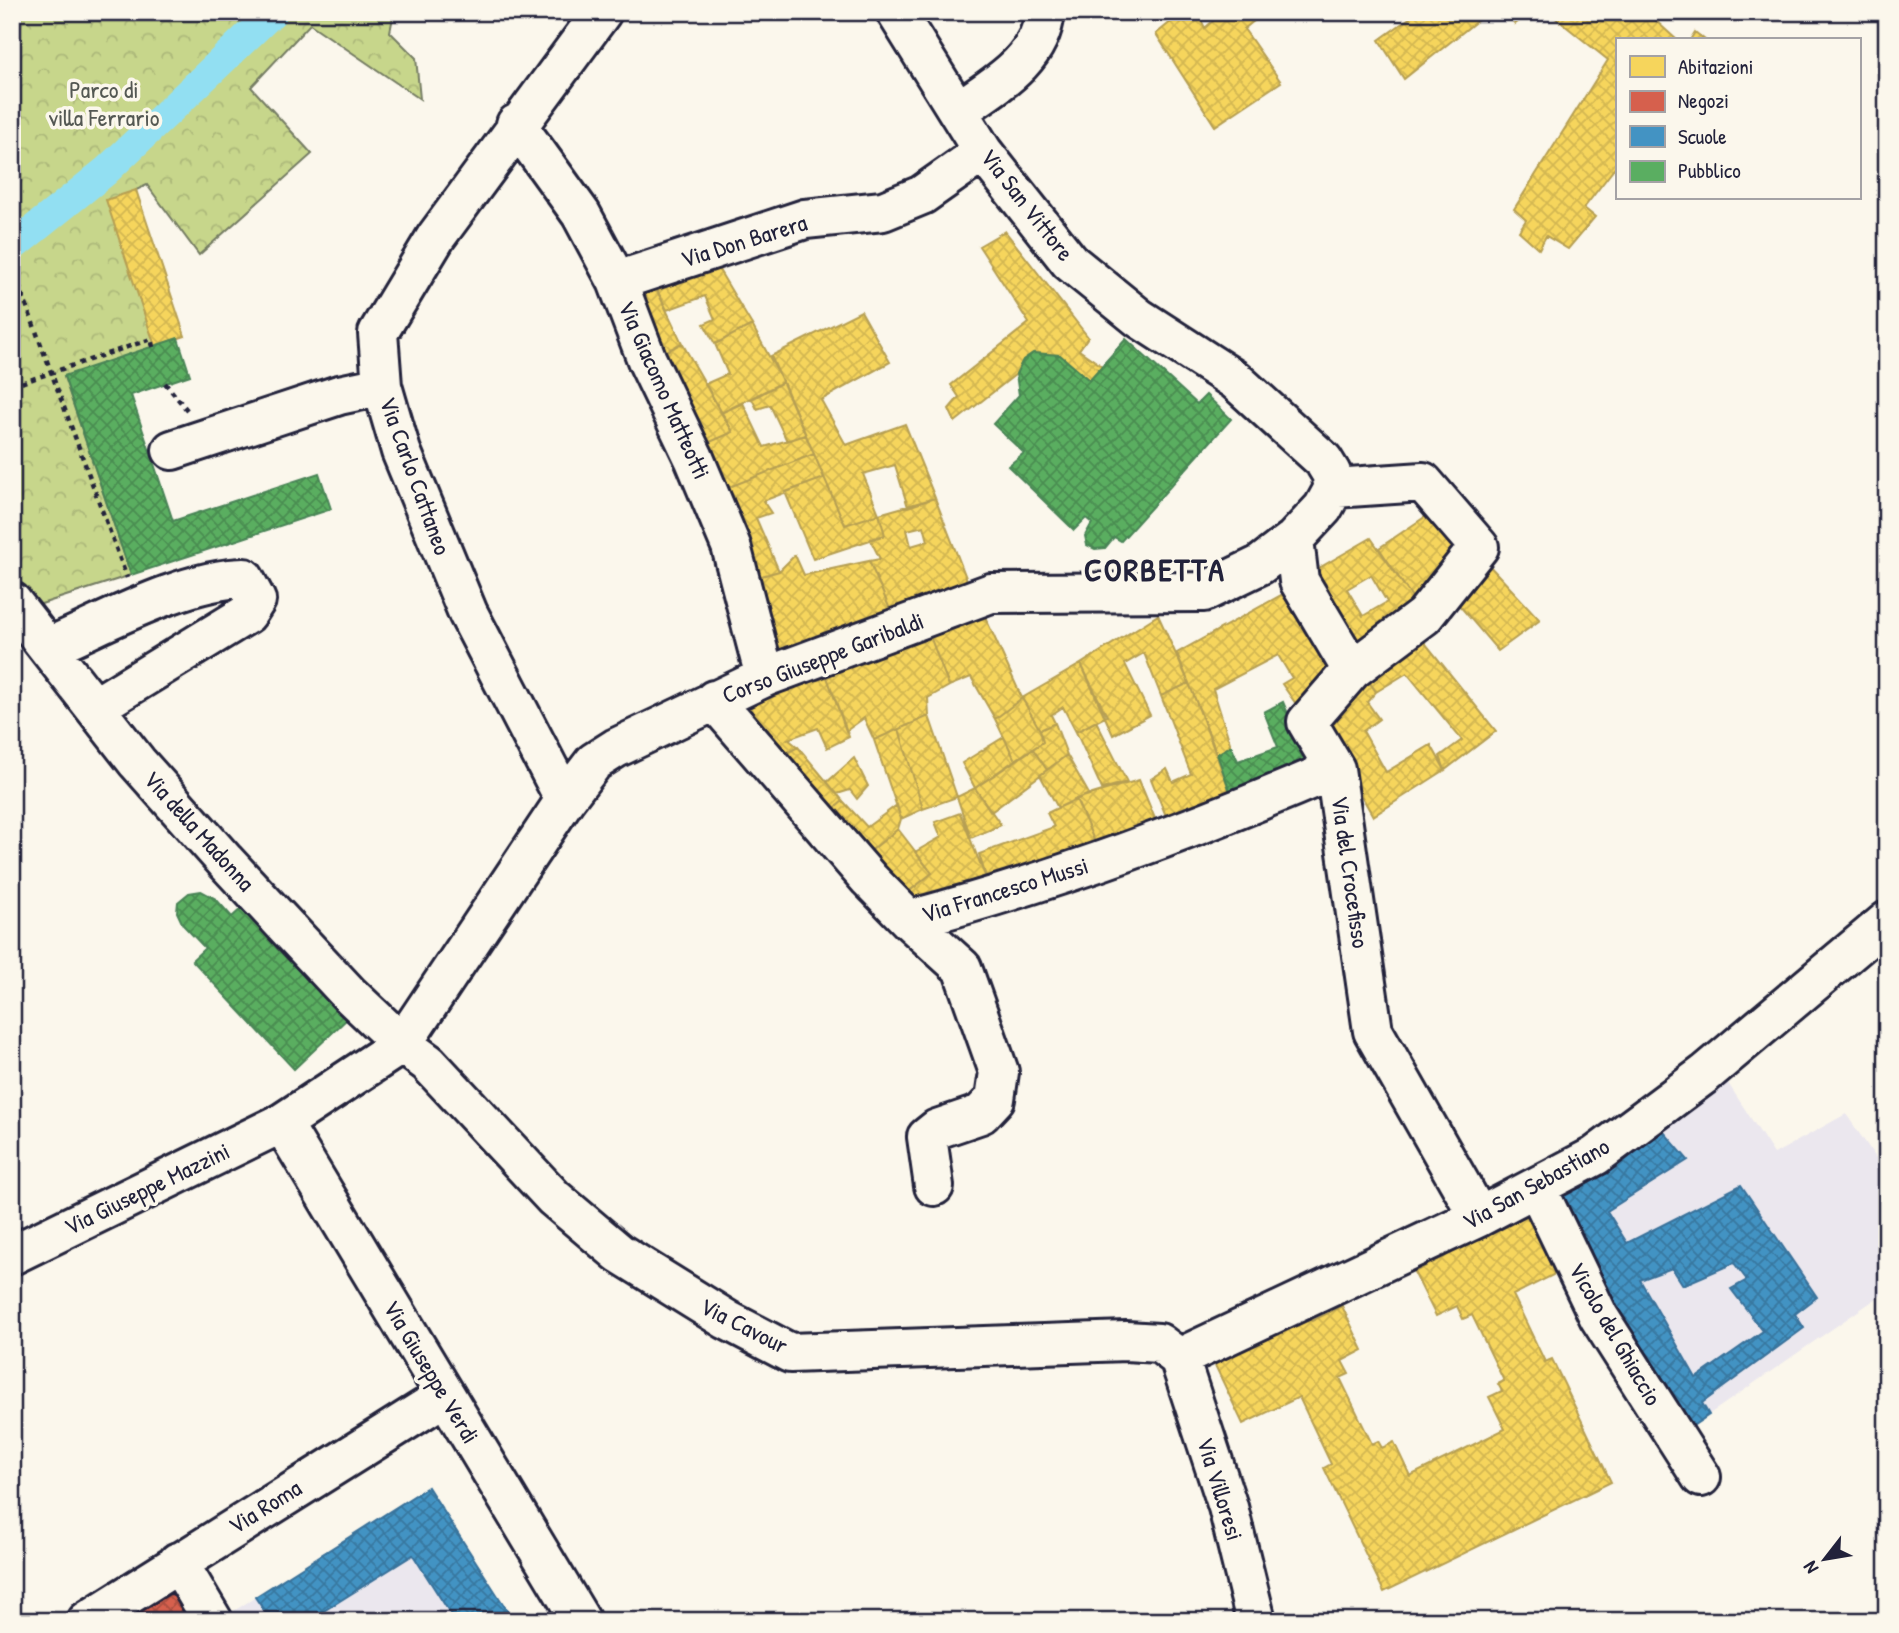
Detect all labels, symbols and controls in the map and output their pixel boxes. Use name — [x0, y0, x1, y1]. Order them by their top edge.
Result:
legend — [1616, 38, 1860, 200]
text: Abitazioni — [1678, 52, 1753, 81]
park label: Parco di villa Ferrario — [49, 73, 160, 133]
text: Negozi — [1678, 86, 1729, 115]
text: Scuole — [1678, 122, 1727, 151]
street label: Via San Vittore — [974, 142, 1082, 268]
text: Pubblico — [1678, 156, 1741, 185]
street label: Via Don Barera — [677, 206, 811, 274]
street label: Via Giacomo Matteotti — [611, 295, 719, 484]
street label: Via Carlo Cattaneo — [373, 392, 459, 559]
district label: CORBETTA — [1084, 548, 1226, 591]
street label: Corso Giuseppe Garibaldi — [717, 604, 928, 710]
street label: Via della Madonna — [137, 763, 262, 897]
street label: Via del Crocefisso — [1324, 794, 1378, 950]
street label: Via Francesco Mussi — [917, 849, 1092, 930]
street label: Via San Sebastiano — [1456, 1129, 1615, 1237]
street label: Via Giuseppe Mazzini — [58, 1134, 235, 1242]
street label: Vicolo del Ghiaccio — [1562, 1256, 1670, 1411]
street label: Via Cavour — [695, 1289, 794, 1361]
street label: Via Giuseppe Verdi — [376, 1294, 487, 1449]
street label: Via Villoresi — [1190, 1433, 1252, 1544]
street label: Via Roma — [222, 1471, 307, 1541]
north arrow — [1790, 1524, 1860, 1594]
text: N — [1797, 1557, 1824, 1579]

